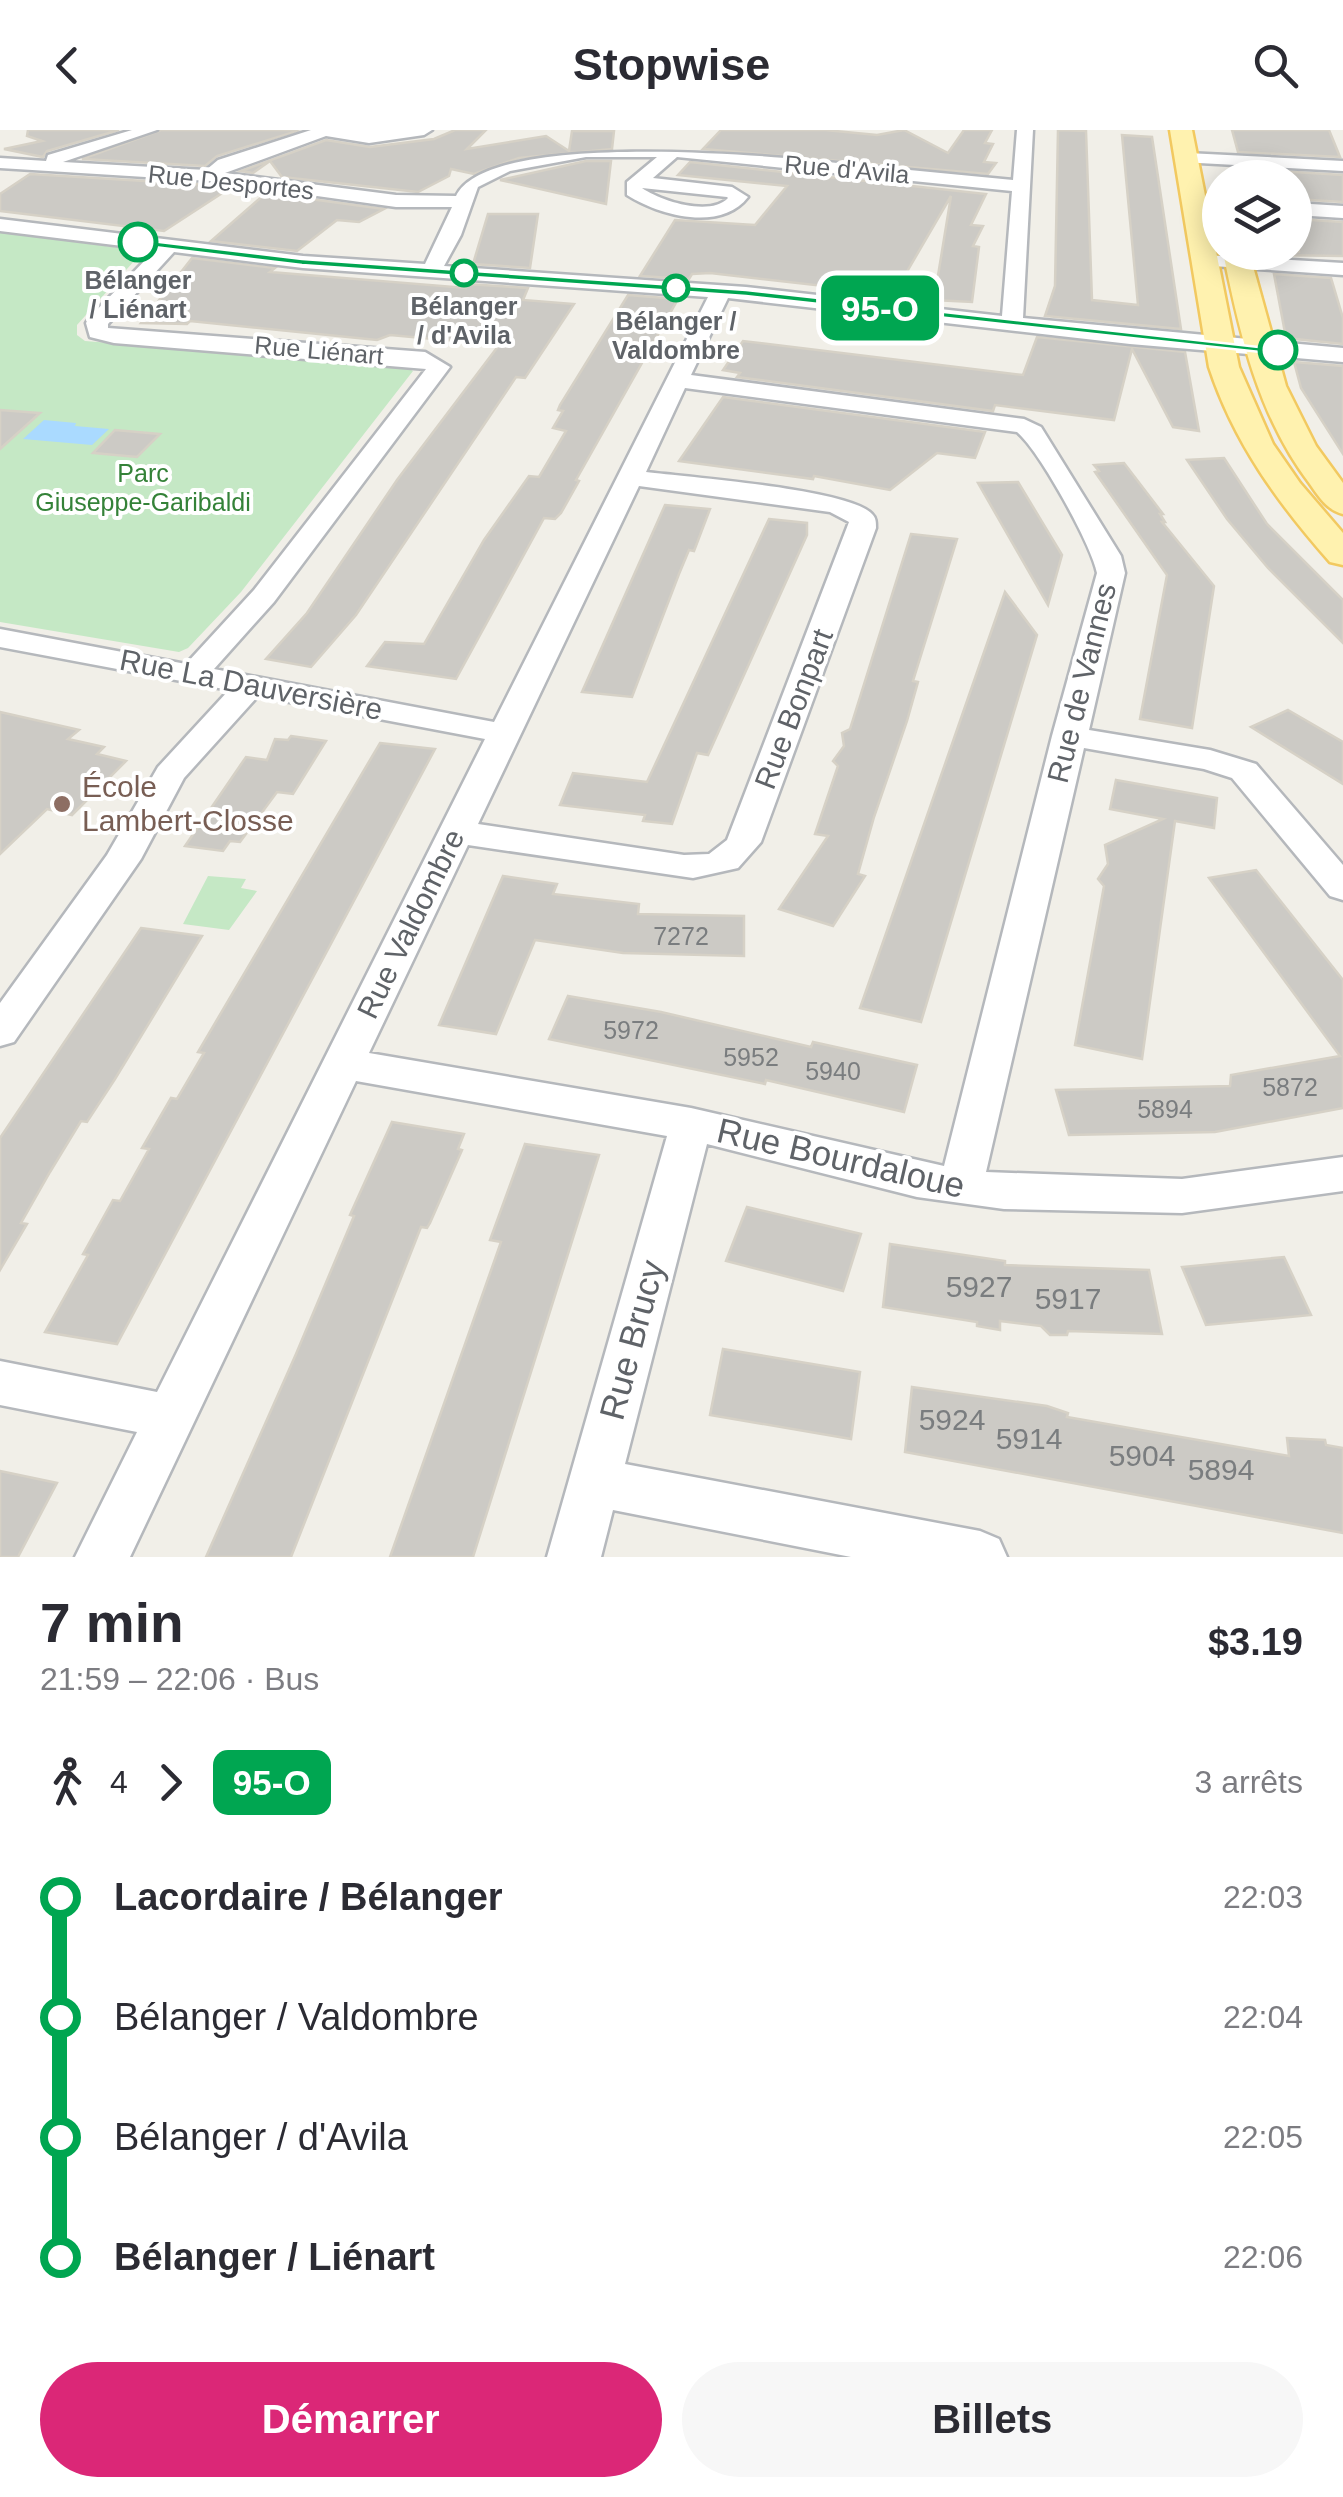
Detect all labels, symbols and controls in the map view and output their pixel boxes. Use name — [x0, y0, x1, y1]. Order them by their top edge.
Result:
icon: back — [40, 38, 95, 93]
icon: search — [1248, 38, 1303, 93]
text: Stopwise — [573, 39, 770, 90]
street label: Rue d'Avila — [783, 150, 911, 188]
street label: Rue Desportes — [147, 159, 315, 205]
map controls — [1202, 160, 1312, 270]
button: layers — [1202, 160, 1312, 270]
marker: Bélanger / Liénart — [119, 223, 157, 261]
marker: Bélanger / d'Avila — [451, 260, 477, 286]
place label: Bélanger / Liénart — [85, 266, 192, 323]
marker: Bélanger / Valdombre — [663, 275, 689, 301]
line badge: 95-O — [810, 276, 950, 340]
text: 95-O — [841, 289, 919, 328]
place label: Bélanger / d'Avila — [411, 292, 518, 349]
place label: Bélanger / Valdombre — [612, 307, 740, 364]
street label: Rue Liénart — [253, 330, 385, 370]
unlabelled marker — [1259, 331, 1297, 369]
park label: Parc Giuseppe-Garibaldi — [35, 459, 251, 516]
street label: Rue de Vannes — [1041, 580, 1122, 786]
street label: Rue Bonpart — [748, 624, 839, 793]
street label: Rue La Dauversière — [117, 643, 385, 726]
place label: École Lambert-Closse — [82, 770, 294, 837]
marker: École Lambert-Closse — [51, 793, 73, 815]
street label: Rue Valdombre — [351, 824, 471, 1024]
house number: 7272 — [653, 922, 709, 950]
house number: 5972 — [603, 1016, 659, 1044]
house number: 5952 — [723, 1043, 779, 1071]
house number: 5940 — [805, 1057, 861, 1085]
house number: 5872 — [1262, 1073, 1318, 1101]
house number: 5894 — [1137, 1095, 1193, 1123]
street label: Rue Bourdaloue — [713, 1110, 969, 1205]
street label: Rue Brucy — [592, 1255, 672, 1424]
house number: 5927 — [946, 1270, 1012, 1303]
house number: 5917 — [1035, 1282, 1101, 1315]
house number: 5924 — [919, 1403, 985, 1436]
house number: 5914 — [996, 1422, 1062, 1455]
house number: 5904 — [1109, 1439, 1175, 1472]
house number: 5894 — [1188, 1453, 1254, 1486]
text: 7 min — [40, 1592, 184, 1654]
text: $3.19 — [1208, 1621, 1303, 1663]
text: 21:59 – 22:06 · Bus — [40, 1661, 319, 1697]
icon: walk — [40, 1755, 95, 1810]
icon: forward — [143, 1755, 198, 1810]
text: 95-O — [233, 1763, 311, 1802]
text: 4 — [110, 1764, 128, 1800]
text: 3 arrêts — [1195, 1764, 1303, 1800]
text: Lacordaire / Bélanger — [114, 1876, 503, 1918]
text: 22:03 — [1223, 1879, 1303, 1915]
text: Bélanger / Valdombre — [114, 1996, 479, 2038]
text: 22:04 — [1223, 1999, 1303, 2035]
text: Bélanger / d'Avila — [114, 2116, 408, 2158]
text: 22:05 — [1223, 2119, 1303, 2155]
text: Bélanger / Liénart — [114, 2236, 435, 2278]
text: 22:06 — [1223, 2239, 1303, 2275]
button: Démarrer — [40, 2362, 662, 2477]
button: Billets — [682, 2362, 1303, 2477]

